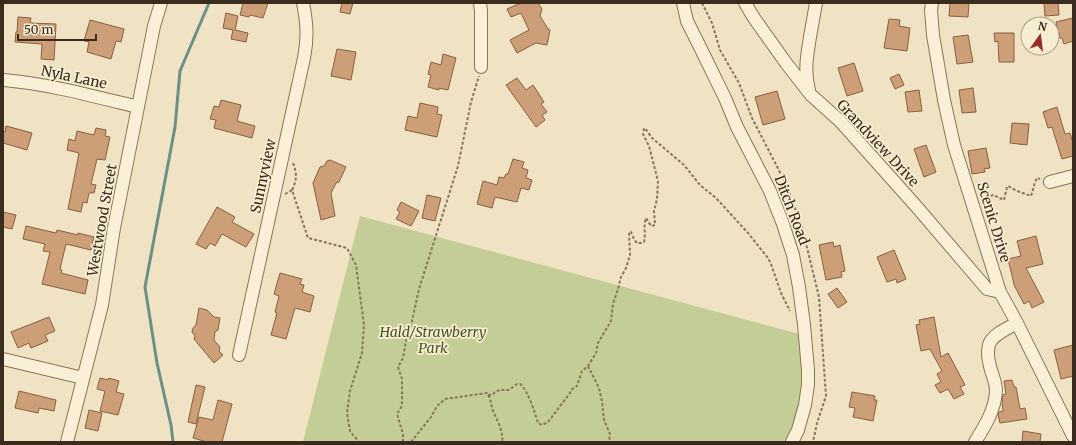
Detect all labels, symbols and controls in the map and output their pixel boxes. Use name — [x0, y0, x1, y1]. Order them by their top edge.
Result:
scale bar — [18, 16, 96, 42]
north arrow — [1020, 16, 1060, 56]
text: N — [1037, 18, 1049, 34]
text: 50 m — [24, 22, 53, 37]
street label: Nyla Lane — [39, 61, 109, 93]
street label: Grandview Drive — [833, 96, 923, 190]
street label: Sunnyview — [246, 137, 280, 215]
street label: Westwood Street — [83, 162, 121, 279]
street label: Ditch Road — [770, 172, 814, 248]
street label: Scenic Drive — [973, 180, 1015, 264]
park label: Hald/Strawberry Park — [379, 323, 487, 357]

